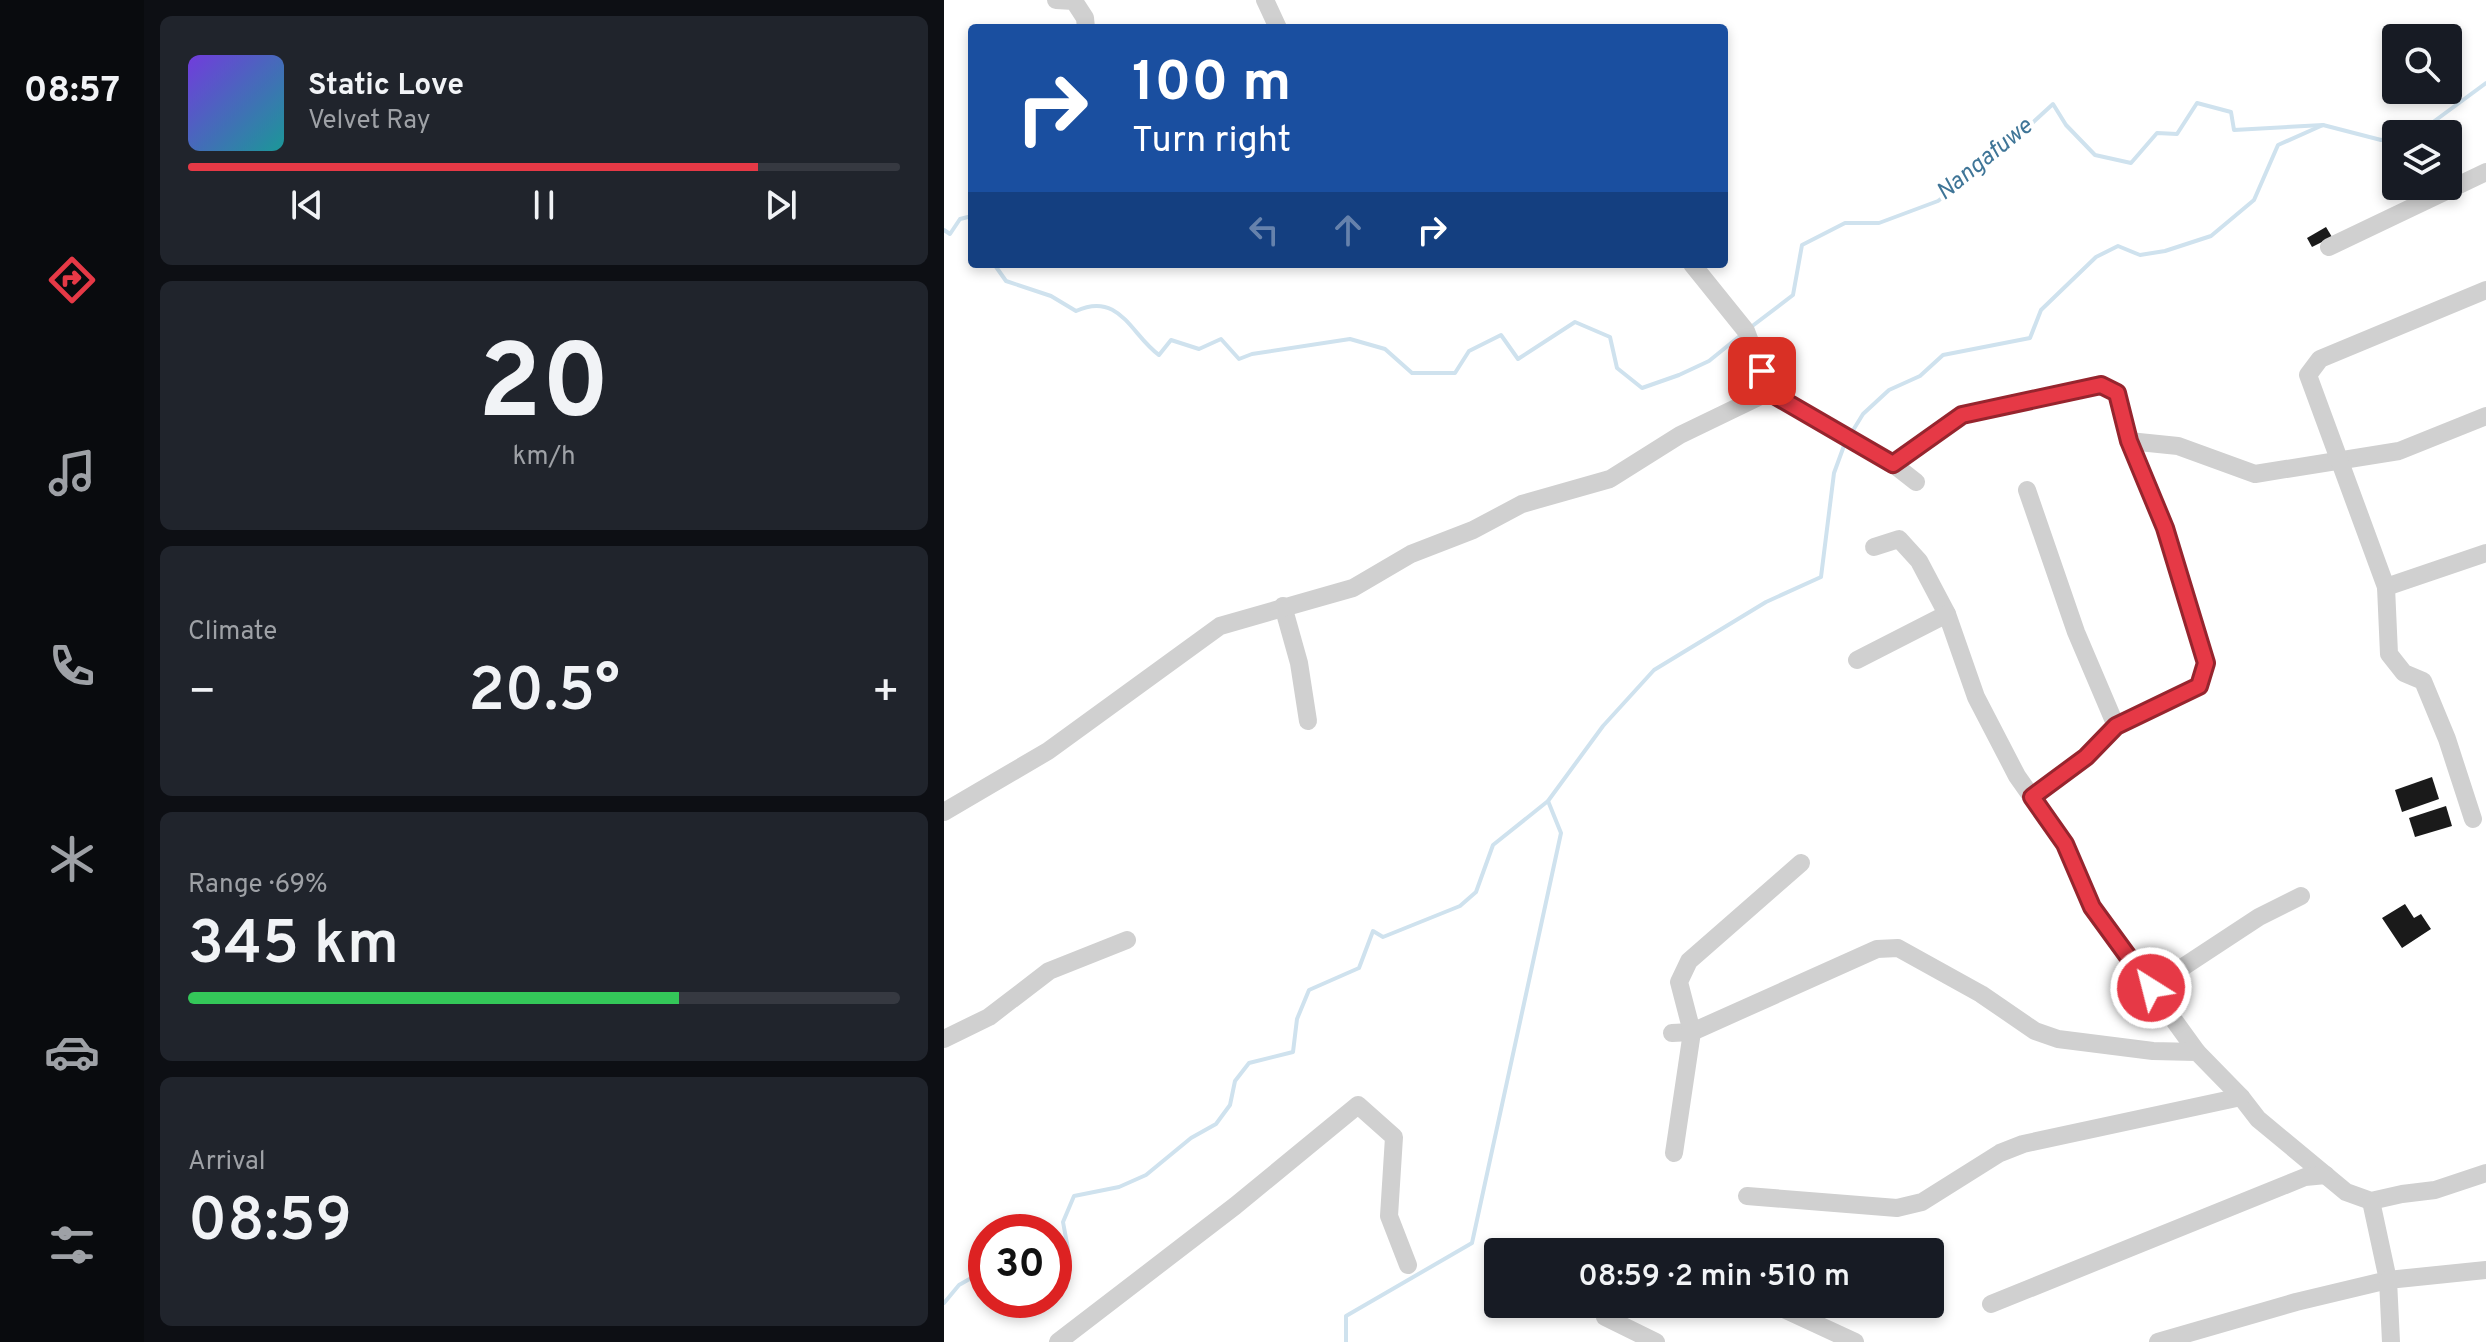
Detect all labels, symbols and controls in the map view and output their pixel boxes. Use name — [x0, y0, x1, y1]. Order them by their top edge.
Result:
map controls — [2382, 24, 2462, 200]
button: search — [2382, 24, 2462, 104]
text: 100 m — [1132, 50, 1291, 120]
icon: right — [1000, 56, 1104, 160]
text: Static Love — [308, 68, 464, 105]
text: 08:57 — [24, 69, 120, 115]
text: Velvet Ray — [308, 105, 431, 138]
water label: Nangafuwe — [1931, 112, 2040, 208]
text: Turn right — [1132, 119, 1291, 165]
button: layers — [2382, 120, 2462, 200]
icon: previous — [285, 183, 329, 227]
icon: pause — [522, 183, 566, 227]
icon: next — [759, 183, 803, 227]
icon: left — [1242, 208, 1286, 252]
icon: ahead — [1326, 208, 1370, 252]
icon: right — [1410, 208, 1454, 252]
icon: directions — [44, 252, 100, 308]
text: 20 — [478, 323, 610, 455]
pin — [1728, 337, 1796, 405]
icon: arrive — [1740, 349, 1784, 393]
text: km/h — [512, 441, 576, 474]
icon: music — [44, 445, 100, 501]
text: Climate — [188, 616, 277, 649]
icon: phone — [44, 638, 100, 694]
text: 20.5° — [468, 656, 620, 732]
text: − — [188, 666, 216, 722]
text: + — [872, 666, 900, 722]
icon: climate — [44, 831, 100, 887]
text: Range · 69% — [188, 869, 328, 902]
text: 345 km — [188, 909, 399, 985]
position arrow — [2109, 946, 2193, 1030]
icon: car — [44, 1024, 100, 1080]
text: Arrival — [188, 1146, 266, 1179]
text: 08:59 — [188, 1186, 352, 1262]
speed limit sign: 30 — [968, 1214, 1072, 1318]
icon: filters — [44, 1217, 100, 1273]
text: 08:59 · 2 min · 510 m — [1578, 1259, 1850, 1296]

